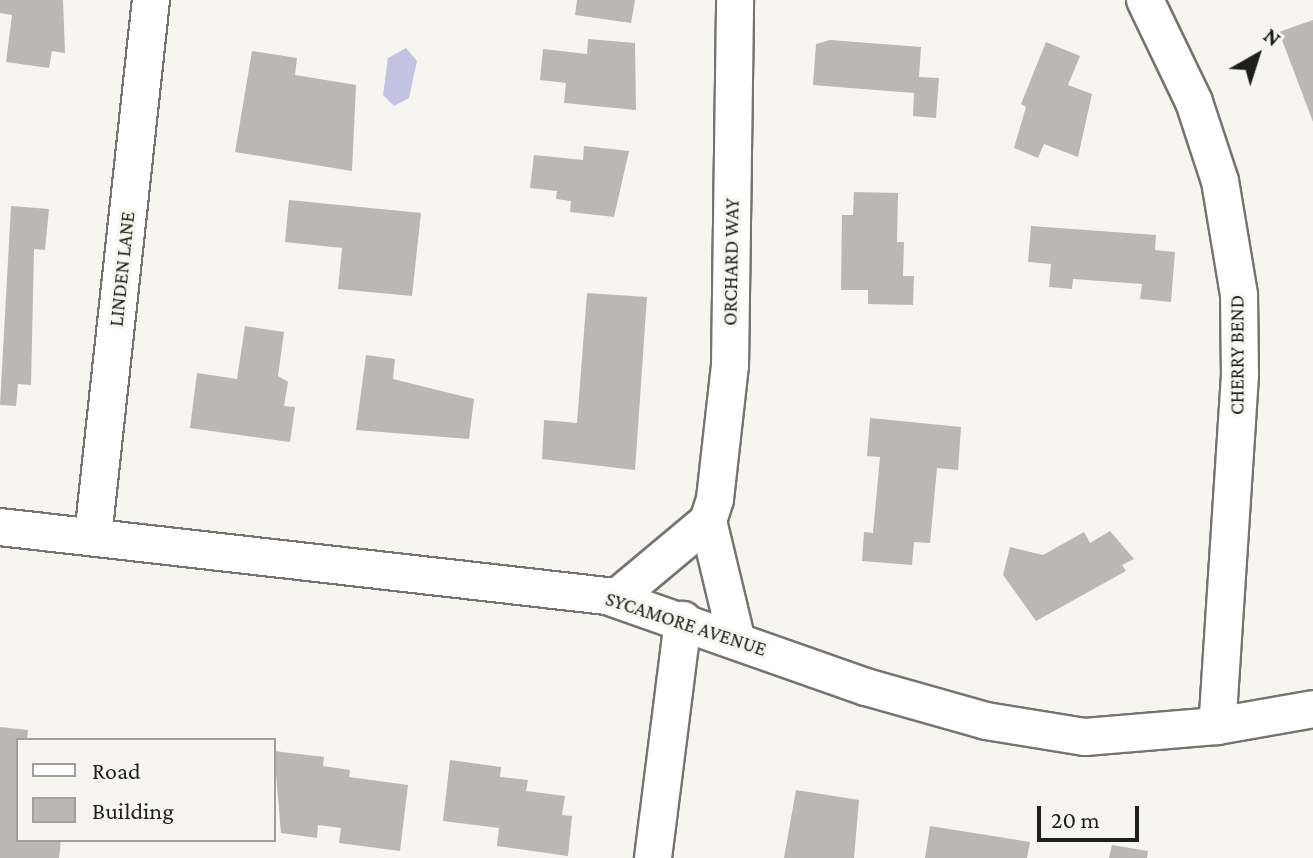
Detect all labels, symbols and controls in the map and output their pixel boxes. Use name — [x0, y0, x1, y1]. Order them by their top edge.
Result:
north arrow — [1217, 16, 1297, 96]
text: N — [1259, 23, 1286, 51]
street label: ORCHARD WAY — [718, 198, 744, 326]
street label: LINDEN LANE — [104, 210, 140, 328]
street label: CHERRY BEND — [1225, 295, 1249, 415]
street label: SYCAMORE AVENUE — [602, 587, 770, 661]
legend — [16, 738, 276, 842]
text: Road — [92, 757, 141, 784]
scale bar — [1041, 790, 1143, 840]
text: Building — [92, 797, 174, 824]
text: 20 m — [1051, 806, 1100, 833]

